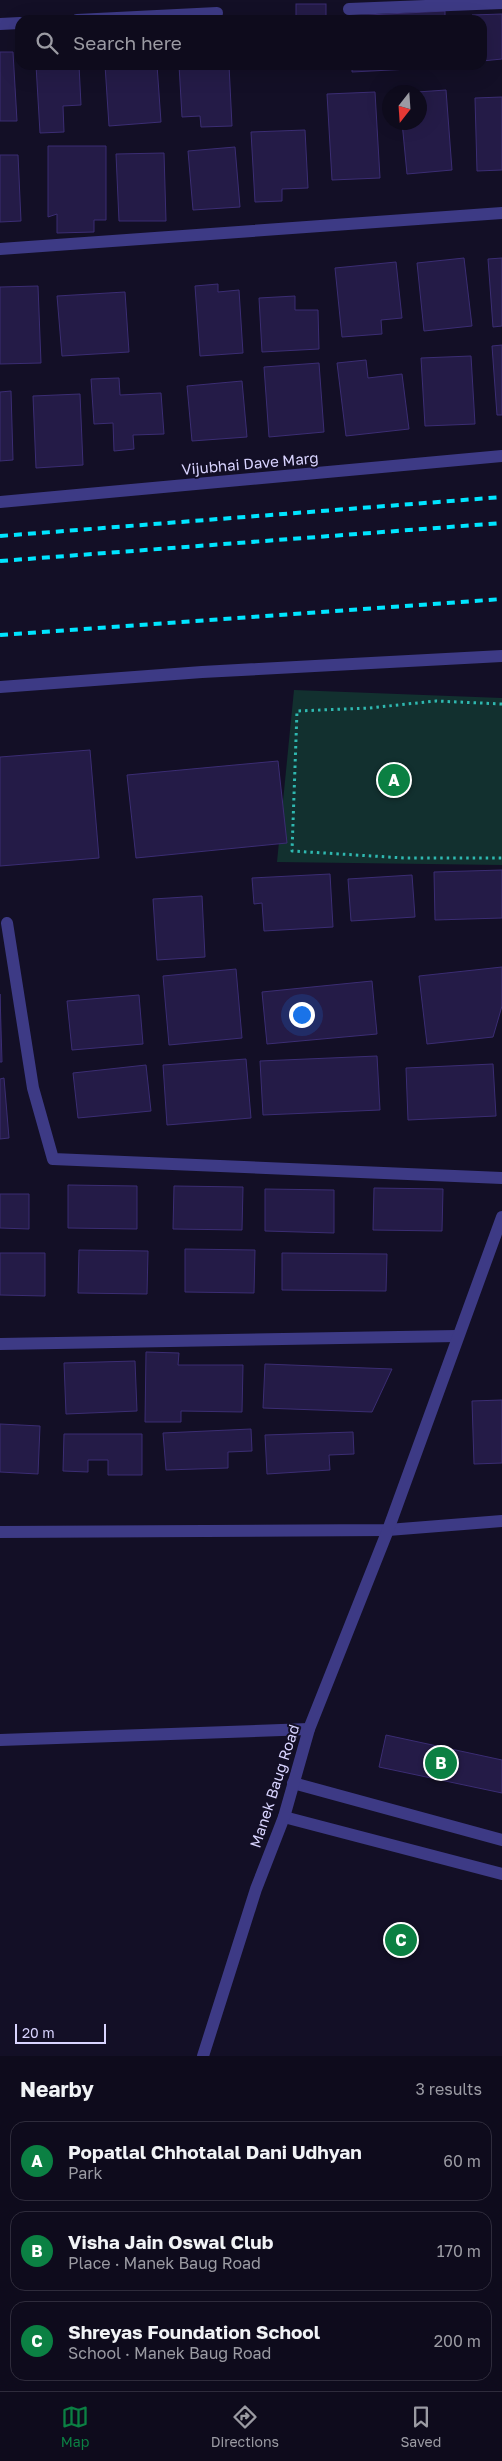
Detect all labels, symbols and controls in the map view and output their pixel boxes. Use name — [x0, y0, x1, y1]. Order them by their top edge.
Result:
search box — [15, 15, 487, 70]
icon: search — [33, 29, 61, 57]
text: Search here — [73, 31, 182, 54]
north arrow — [382, 85, 427, 130]
street label: Vijubhai Dave Marg — [181, 448, 319, 478]
pin: A — [378, 761, 410, 799]
your location — [289, 1002, 315, 1028]
street label: Manek Baug Road — [246, 1722, 302, 1850]
pin: B — [425, 1744, 457, 1782]
pin: C — [385, 1921, 417, 1959]
scale bar — [15, 2021, 106, 2044]
text: 20 m — [22, 2024, 55, 2041]
text: Nearby — [20, 2076, 94, 2102]
text: 3 results — [415, 2079, 482, 2099]
text: Popatlal Chhotalal Dani Udhyan — [68, 2140, 362, 2163]
text: A — [31, 2151, 43, 2171]
text: 60 m — [443, 2151, 481, 2171]
text: Park — [68, 2163, 103, 2183]
text: Visha Jain Oswal Club — [68, 2230, 273, 2253]
text: B — [31, 2241, 43, 2261]
text: 170 m — [437, 2241, 481, 2261]
text: Place · Manek Baug Road — [68, 2253, 261, 2273]
text: Shreyas Foundation School — [68, 2320, 320, 2343]
text: C — [31, 2331, 43, 2351]
text: 200 m — [434, 2331, 481, 2351]
text: School · Manek Baug Road — [68, 2343, 271, 2363]
tab: Map — [61, 2403, 89, 2450]
tab: Directions — [211, 2403, 279, 2450]
tab: Saved — [400, 2403, 441, 2450]

